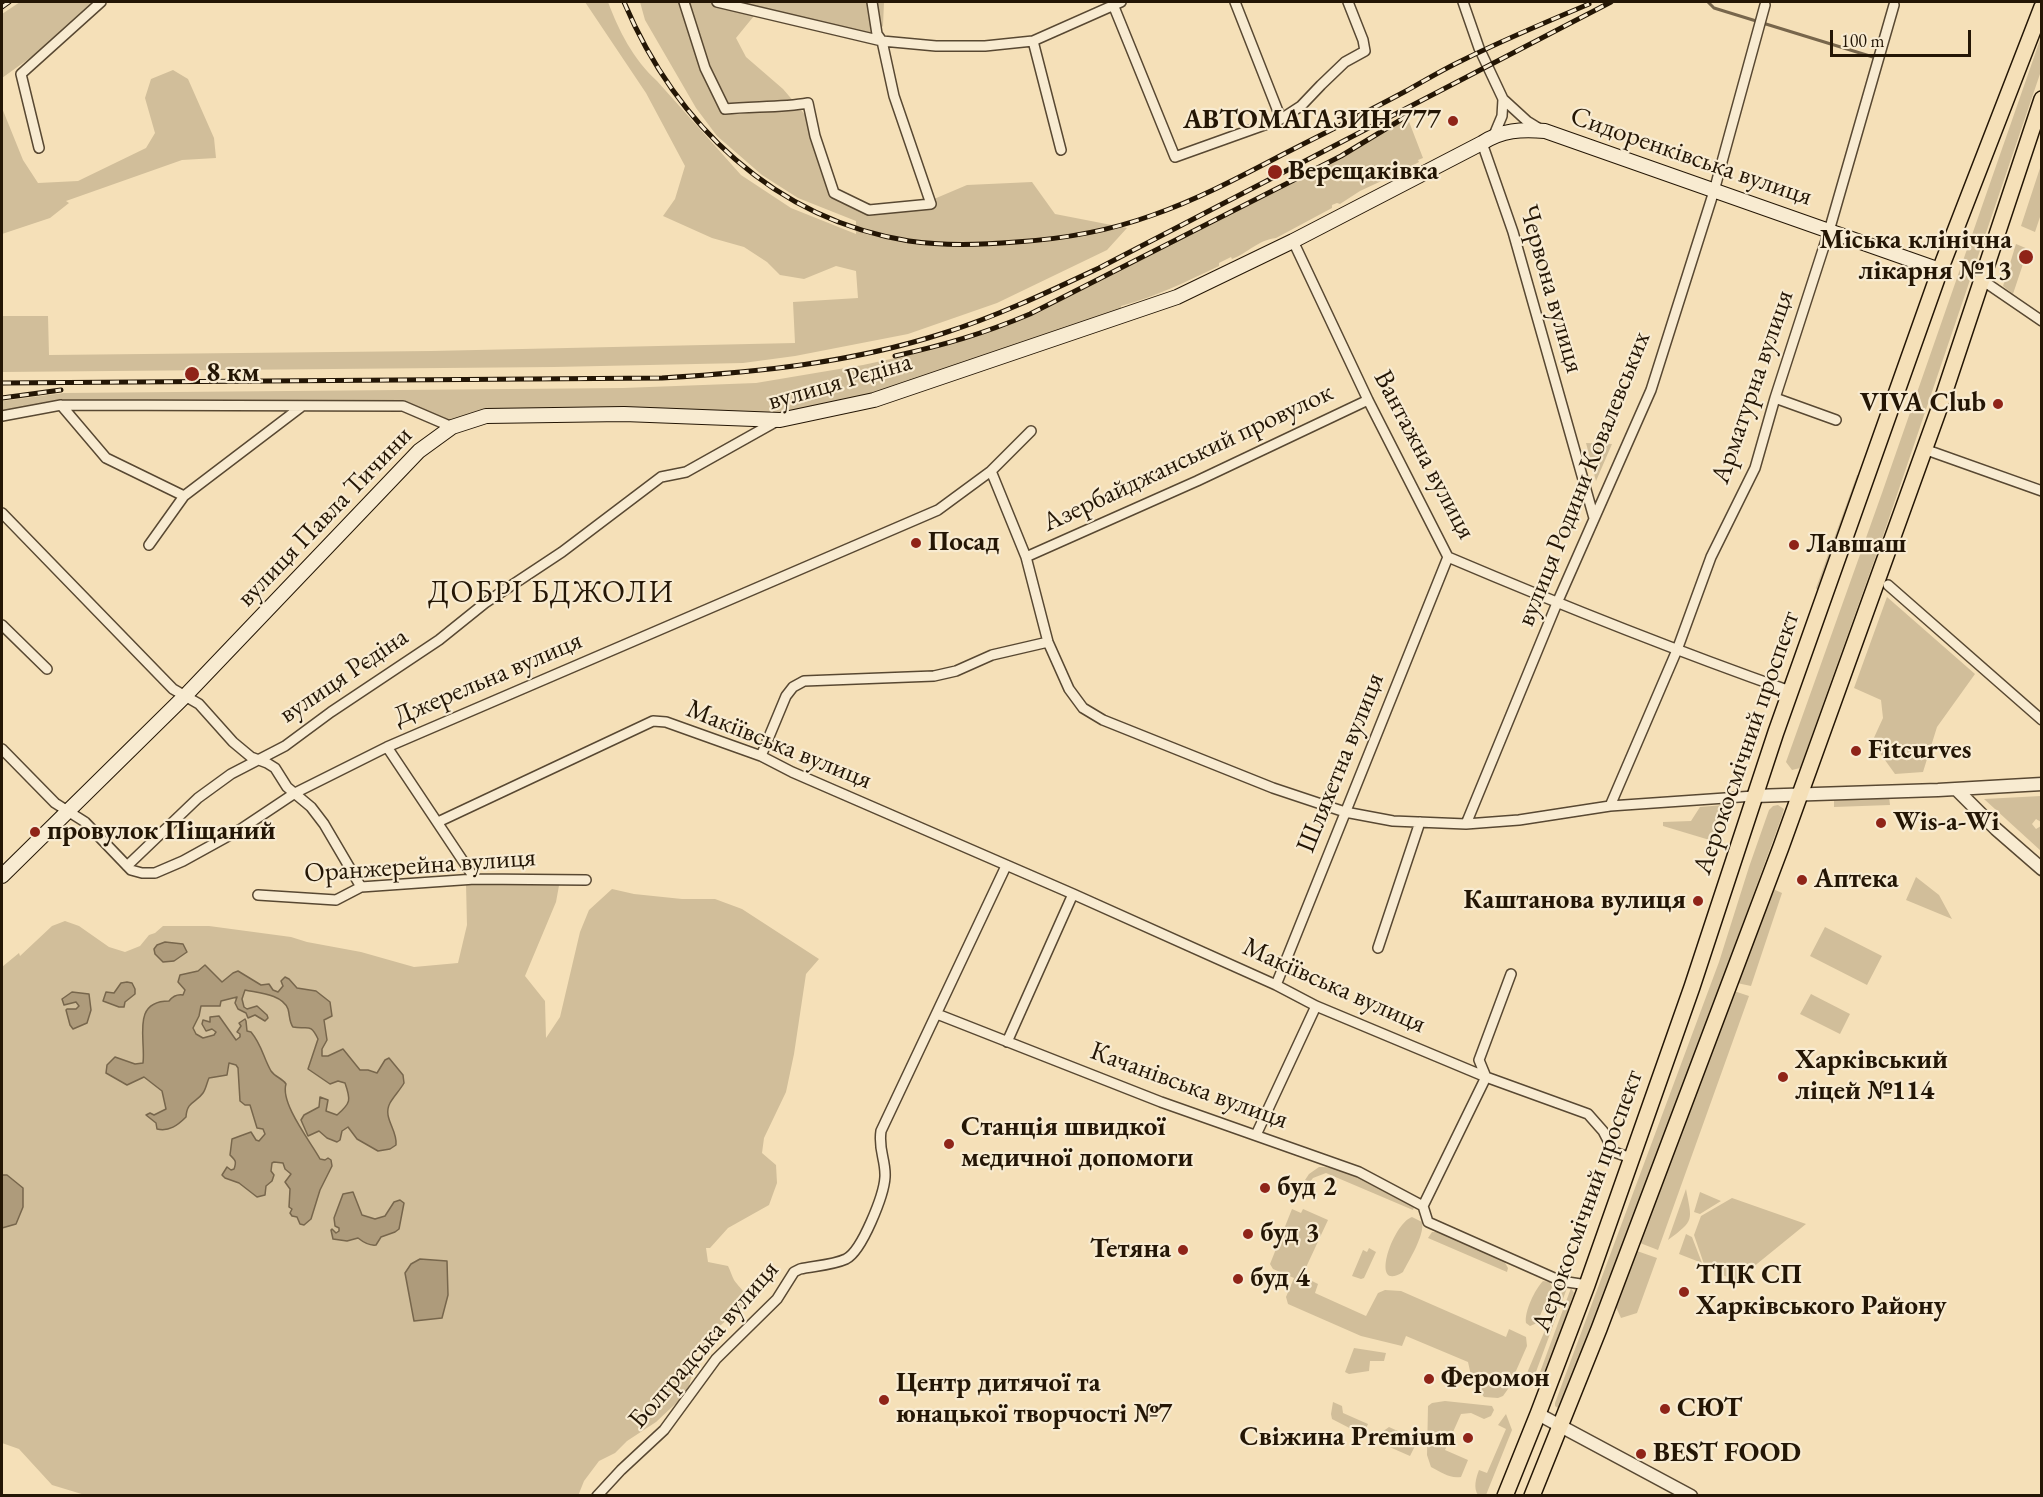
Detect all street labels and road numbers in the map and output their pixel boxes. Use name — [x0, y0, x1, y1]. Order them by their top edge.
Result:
street label: Сидоренківська вулиця — [1566, 100, 1816, 214]
street label: Червона вулиця — [1512, 201, 1590, 377]
street label: Арматурна вулиця — [1705, 286, 1801, 488]
street label: вулиця Родини Ковалевських — [1510, 327, 1658, 631]
street label: вулиця Рєдіна — [764, 346, 916, 418]
street label: Вантажна вулиця — [1366, 365, 1482, 545]
street label: Азербайджанський провулок — [1038, 376, 1338, 540]
street label: вулиця Павла Тичини — [231, 420, 419, 614]
street label: Аерокосмічний проспект — [1687, 607, 1807, 879]
street label: вулиця Рєдіна — [273, 621, 415, 731]
street label: Джерельна вулиця — [389, 625, 587, 733]
street label: Шляхетна вулиця — [1290, 668, 1392, 858]
street label: Макіївська вулиця — [681, 693, 877, 797]
street label: Оранжерейна вулиця — [303, 842, 537, 890]
street label: Макіївська вулиця — [1237, 931, 1431, 1041]
street label: Качанівська вулиця — [1086, 1035, 1292, 1137]
street label: Аерокосмічний проспект — [1525, 1066, 1651, 1336]
street label: Болградська вулиця — [622, 1254, 786, 1436]

